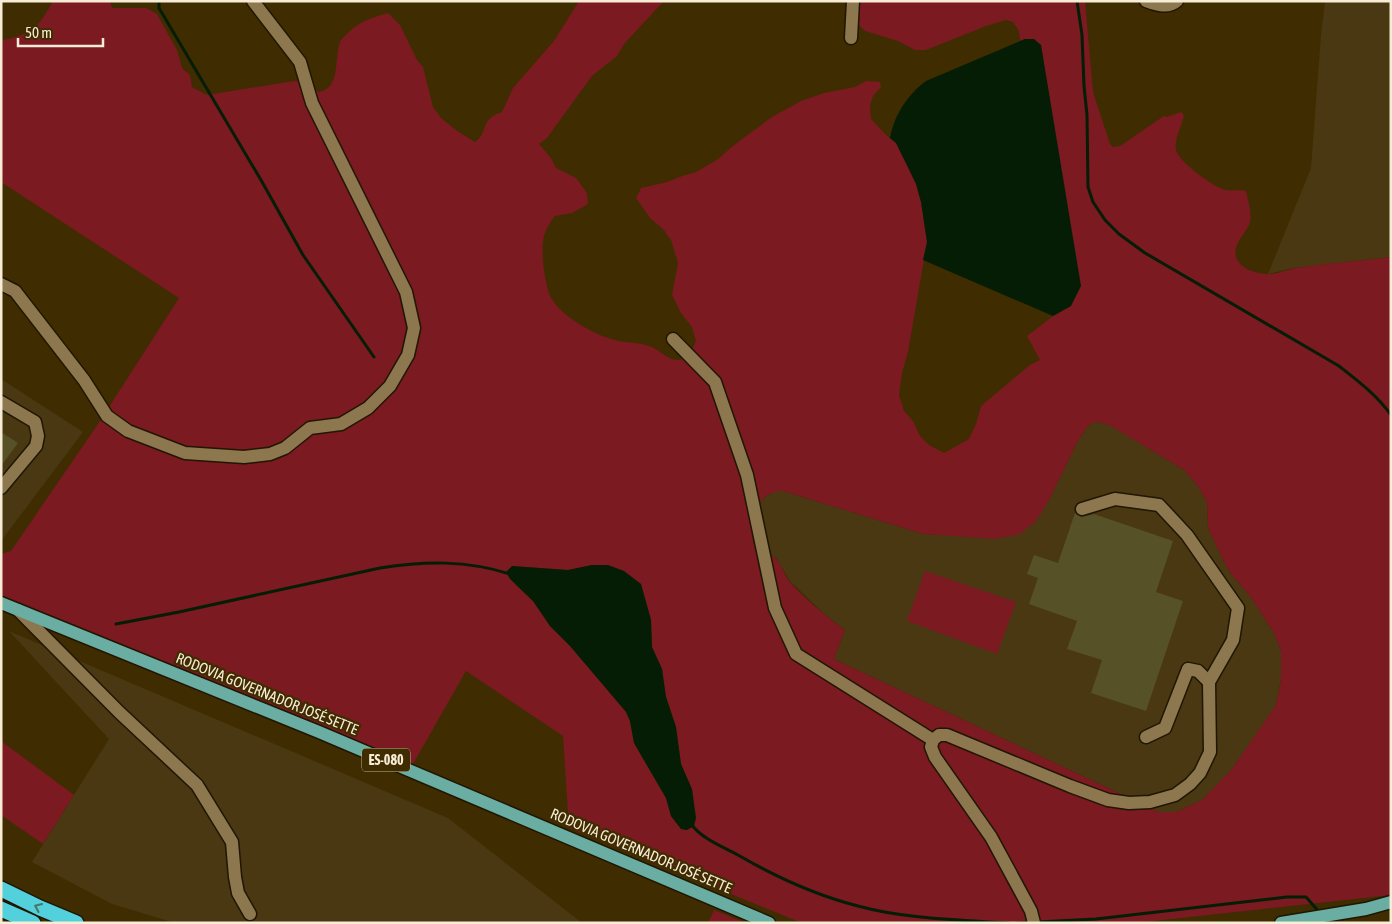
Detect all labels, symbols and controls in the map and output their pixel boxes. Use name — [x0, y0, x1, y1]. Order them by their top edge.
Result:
scale bar — [18, 15, 102, 47]
text: 50 m — [25, 24, 52, 41]
street label: RODOVIA GOVERNADOR JOSÉ SETTE — [174, 649, 361, 738]
road number: ES-080 — [362, 748, 410, 772]
street label: RODOVIA GOVERNADOR JOSÉ SETTE — [548, 805, 735, 897]
one-way arrow — [34, 903, 43, 913]

